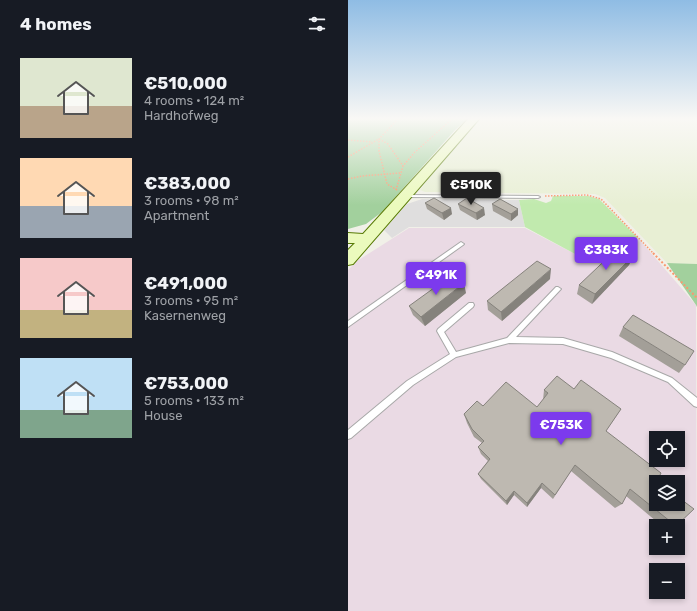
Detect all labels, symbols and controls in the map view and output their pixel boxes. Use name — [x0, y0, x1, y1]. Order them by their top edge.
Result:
icon: filters — [306, 13, 328, 35]
text: 4 homes — [20, 14, 92, 34]
text: €510,000 — [144, 73, 227, 93]
icon: home — [52, 74, 100, 122]
text: 4 rooms · 124 m² — [144, 93, 244, 108]
text: Hardhofweg — [144, 108, 219, 123]
pin: €510K — [443, 172, 499, 206]
text: €383,000 — [144, 173, 231, 193]
icon: home — [52, 174, 100, 222]
text: €510K — [450, 177, 492, 192]
text: 3 rooms · 98 m² — [144, 193, 239, 208]
text: Apartment — [144, 208, 209, 223]
pin: €383K — [578, 237, 634, 271]
text: €383K — [584, 242, 628, 257]
pin: €491K — [408, 262, 464, 296]
text: €491K — [415, 267, 457, 282]
text: €491,000 — [144, 273, 228, 293]
icon: home — [52, 274, 100, 322]
text: 3 rooms · 95 m² — [144, 293, 238, 308]
text: Kasernenweg — [144, 308, 226, 323]
text: €753,000 — [144, 373, 229, 393]
icon: home — [52, 374, 100, 422]
text: 5 rooms · 133 m² — [144, 393, 244, 408]
text: House — [144, 408, 182, 423]
pin: €753K — [533, 412, 589, 446]
text: €753K — [539, 417, 583, 432]
map controls — [649, 431, 685, 599]
button: locate — [649, 431, 685, 467]
button: layers — [649, 475, 685, 511]
button: + — [649, 519, 685, 555]
button: − — [649, 563, 685, 599]

